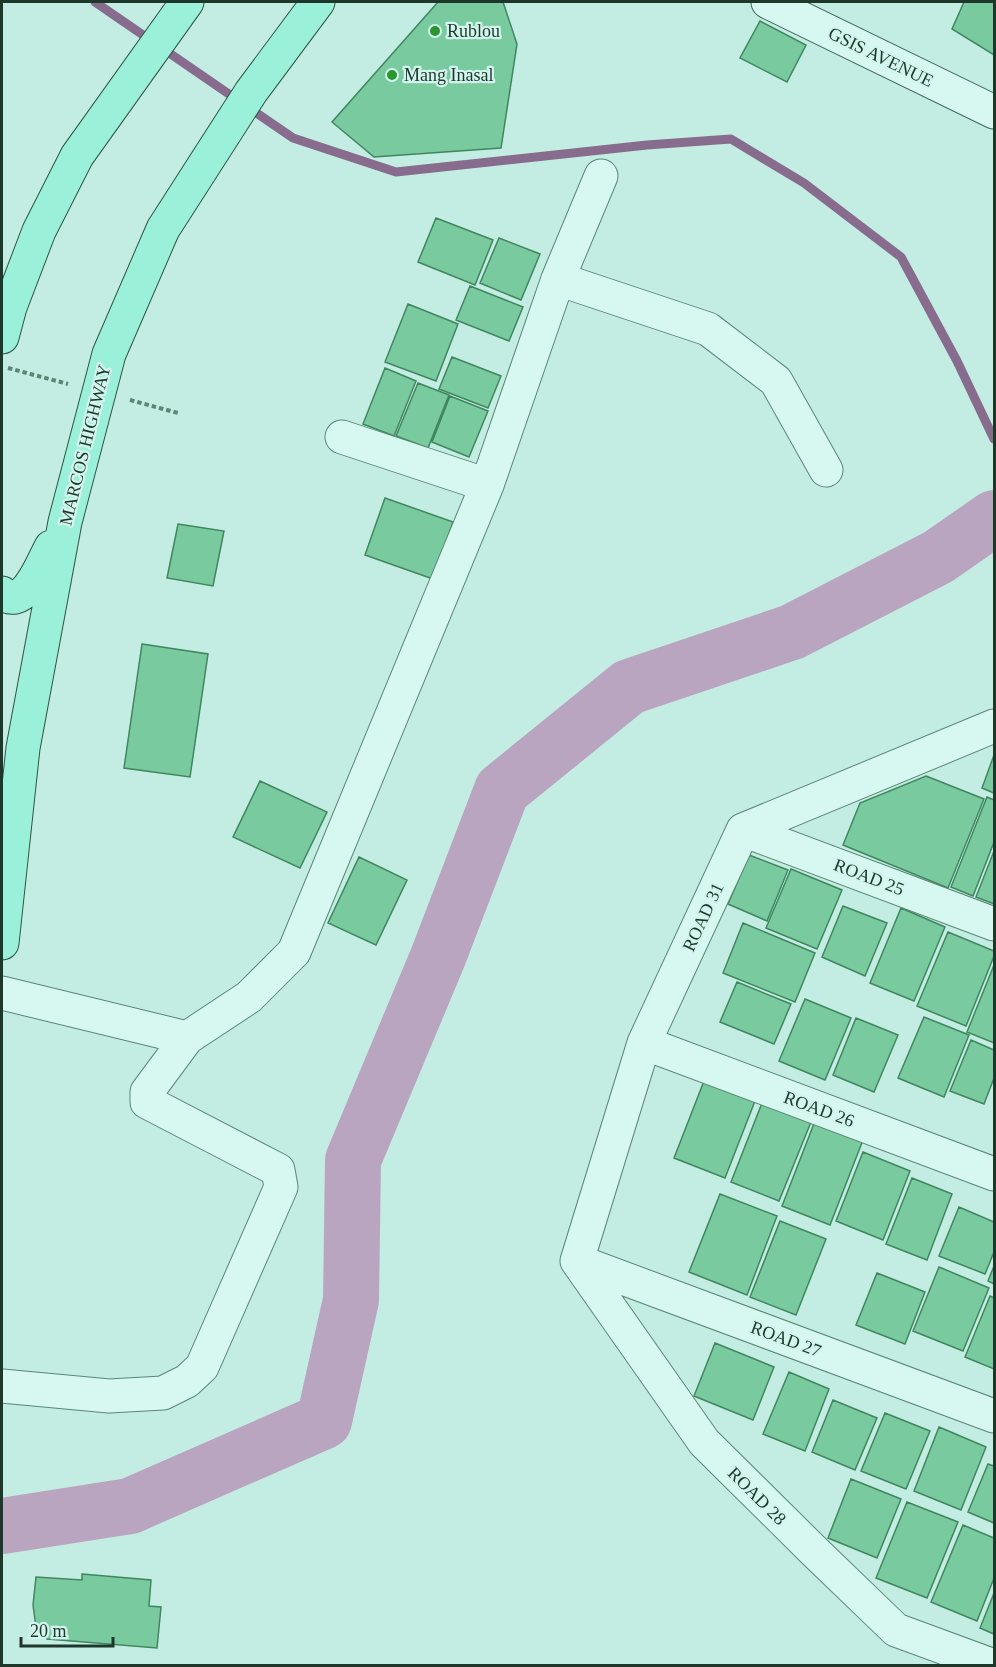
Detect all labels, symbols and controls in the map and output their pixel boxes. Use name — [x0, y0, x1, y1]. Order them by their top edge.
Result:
place label: Rublou — [447, 21, 500, 41]
street label: GSIS AVENUE — [825, 23, 937, 91]
marker: Rublou — [428, 24, 442, 38]
place label: Mang Inasal — [404, 65, 493, 85]
marker: Mang Inasal — [385, 68, 399, 82]
street label: MARCOS HIGHWAY — [55, 363, 115, 527]
street label: ROAD 25 — [831, 854, 907, 900]
street label: ROAD 31 — [678, 879, 728, 955]
street label: ROAD 26 — [781, 1087, 857, 1131]
street label: ROAD 27 — [748, 1317, 824, 1361]
street label: ROAD 28 — [724, 1463, 790, 1529]
scale bar — [21, 1610, 112, 1648]
text: 20 m — [30, 1621, 67, 1641]

